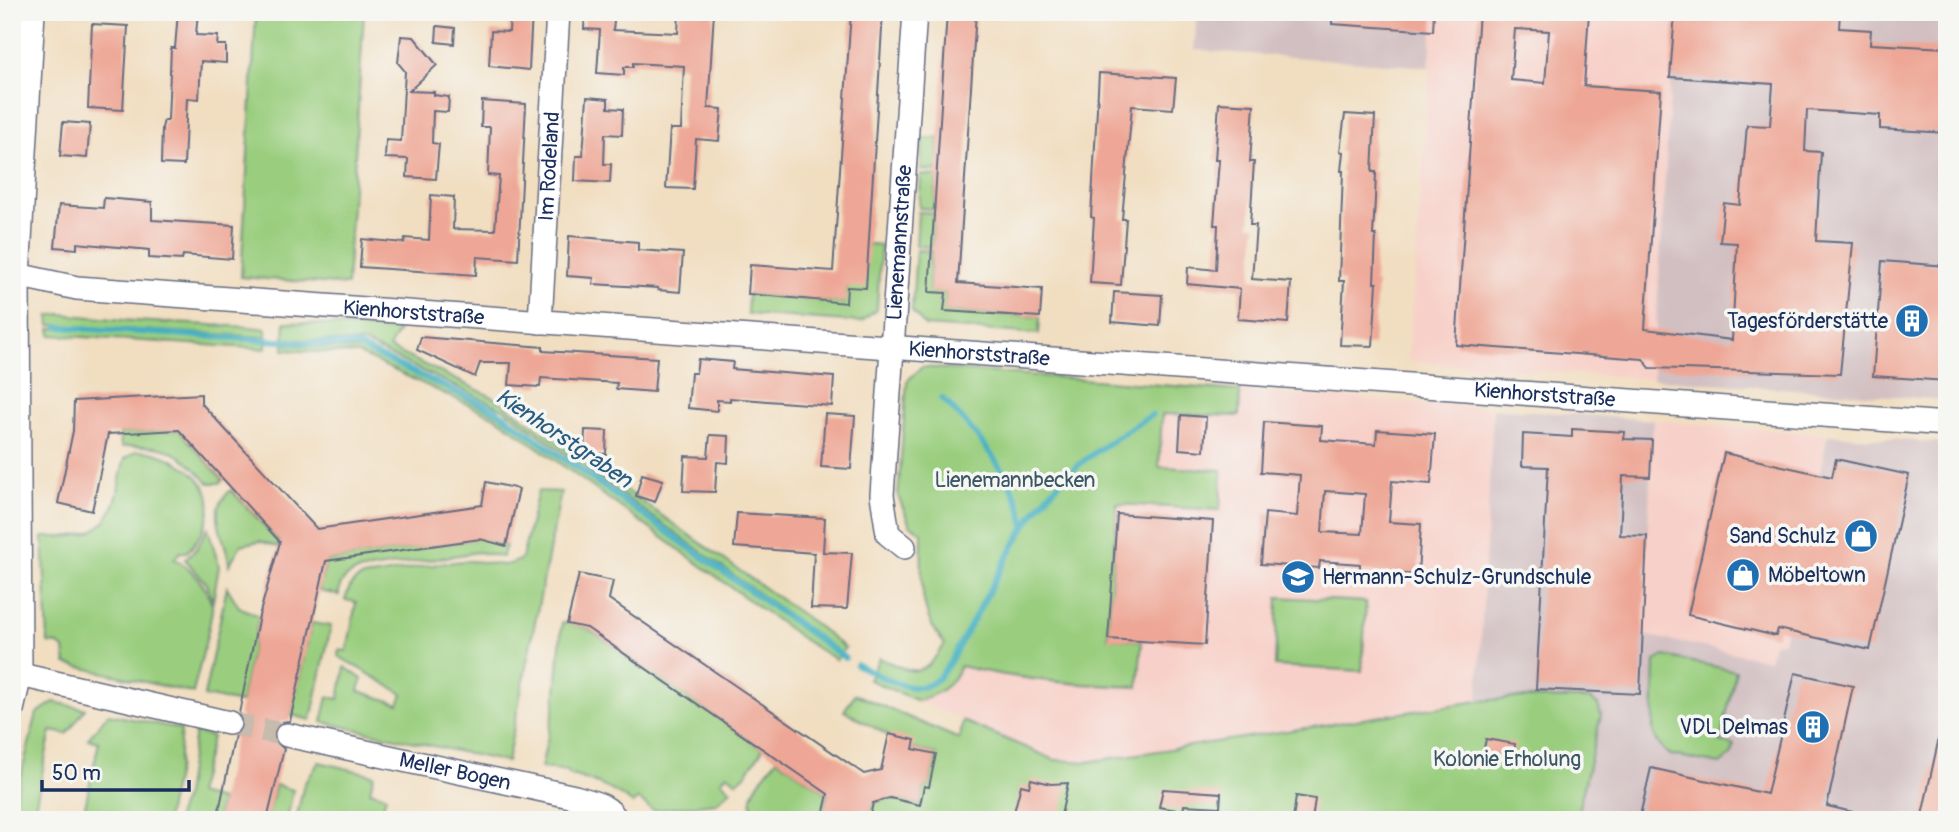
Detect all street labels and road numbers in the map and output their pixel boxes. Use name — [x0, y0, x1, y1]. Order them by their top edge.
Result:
street label: Im Rodeland — [532, 111, 566, 222]
street label: Lienemannstraße — [880, 163, 918, 321]
street label: Kienhorststraße — [342, 294, 486, 331]
street label: Kienhorststraße — [907, 335, 1051, 372]
street label: Kienhorststraße — [1473, 376, 1617, 413]
street label: Meller Bogen — [397, 746, 513, 796]

